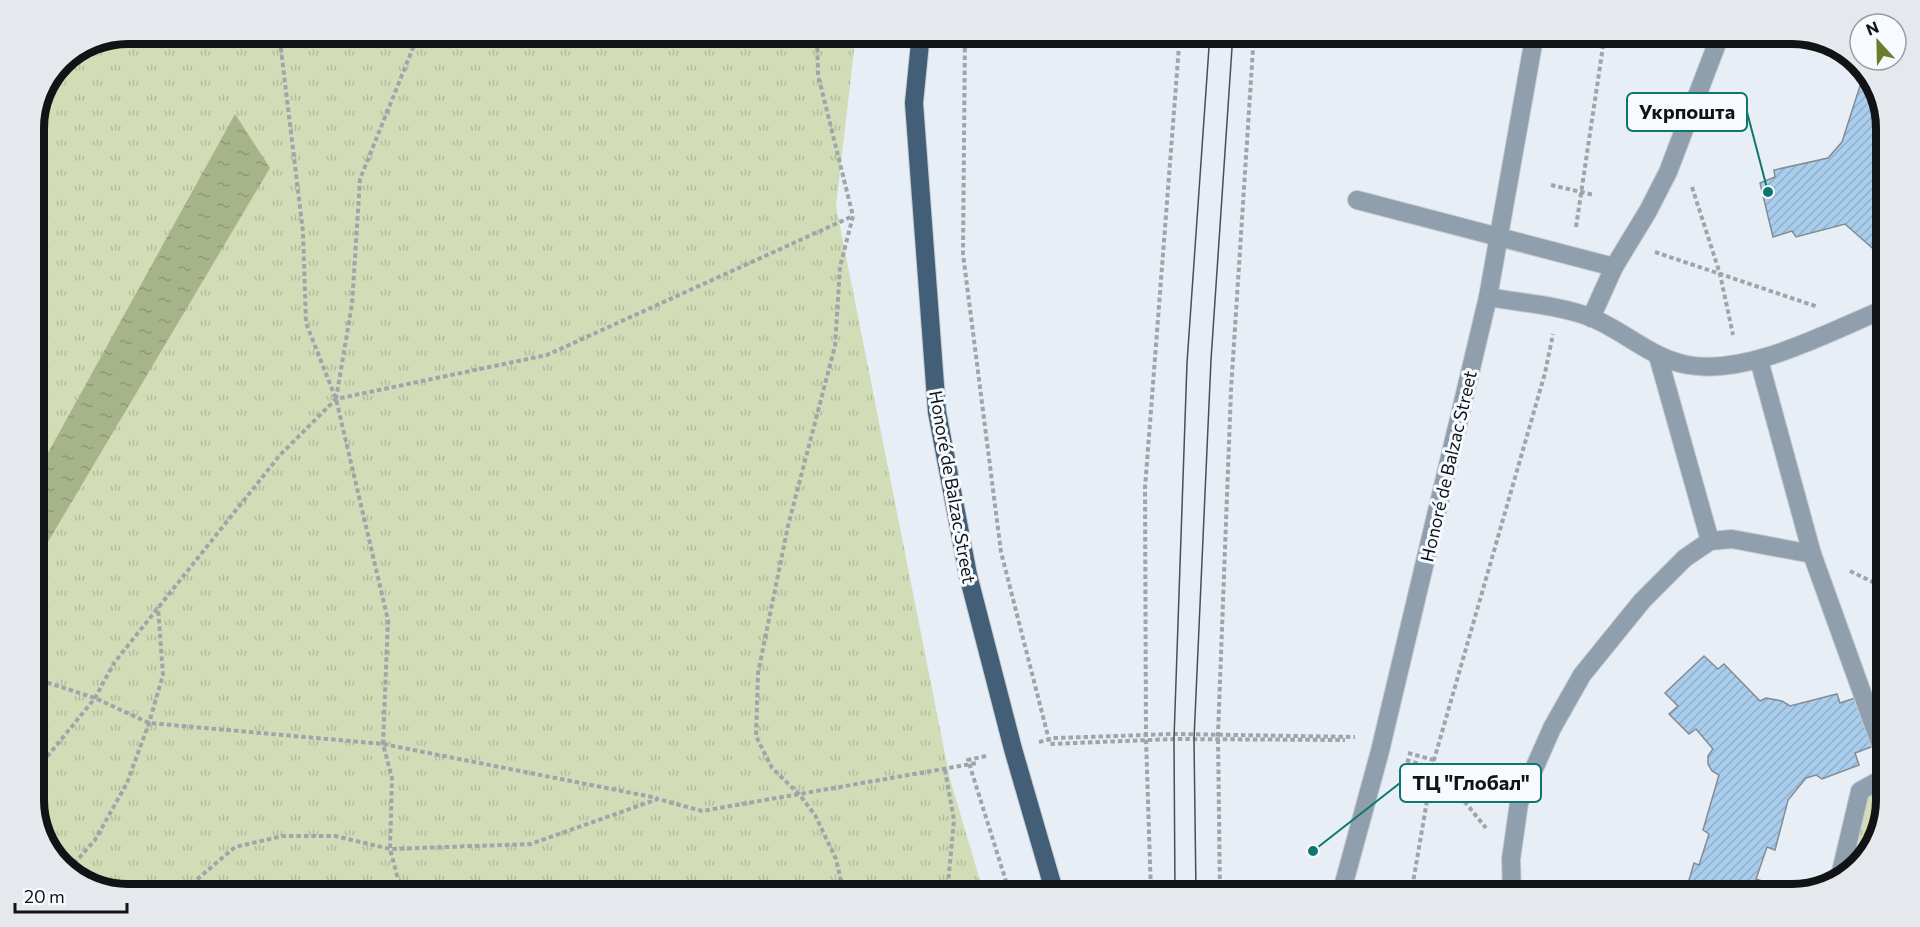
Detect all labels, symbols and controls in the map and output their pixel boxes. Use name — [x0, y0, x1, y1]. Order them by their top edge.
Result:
north arrow — [1848, 12, 1908, 72]
text: N — [1863, 17, 1881, 39]
callout: Укрпошта — [1627, 93, 1747, 131]
text: Укрпошта — [1639, 99, 1735, 123]
street label: Honoré de Balzac Street — [1415, 368, 1481, 564]
street label: Honoré de Balzac Street — [925, 389, 981, 585]
callout: ТЦ "Глобал" — [1400, 764, 1541, 802]
text: ТЦ "Глобал" — [1412, 770, 1530, 794]
scale bar — [15, 876, 128, 914]
text: 20 m — [24, 885, 65, 907]

